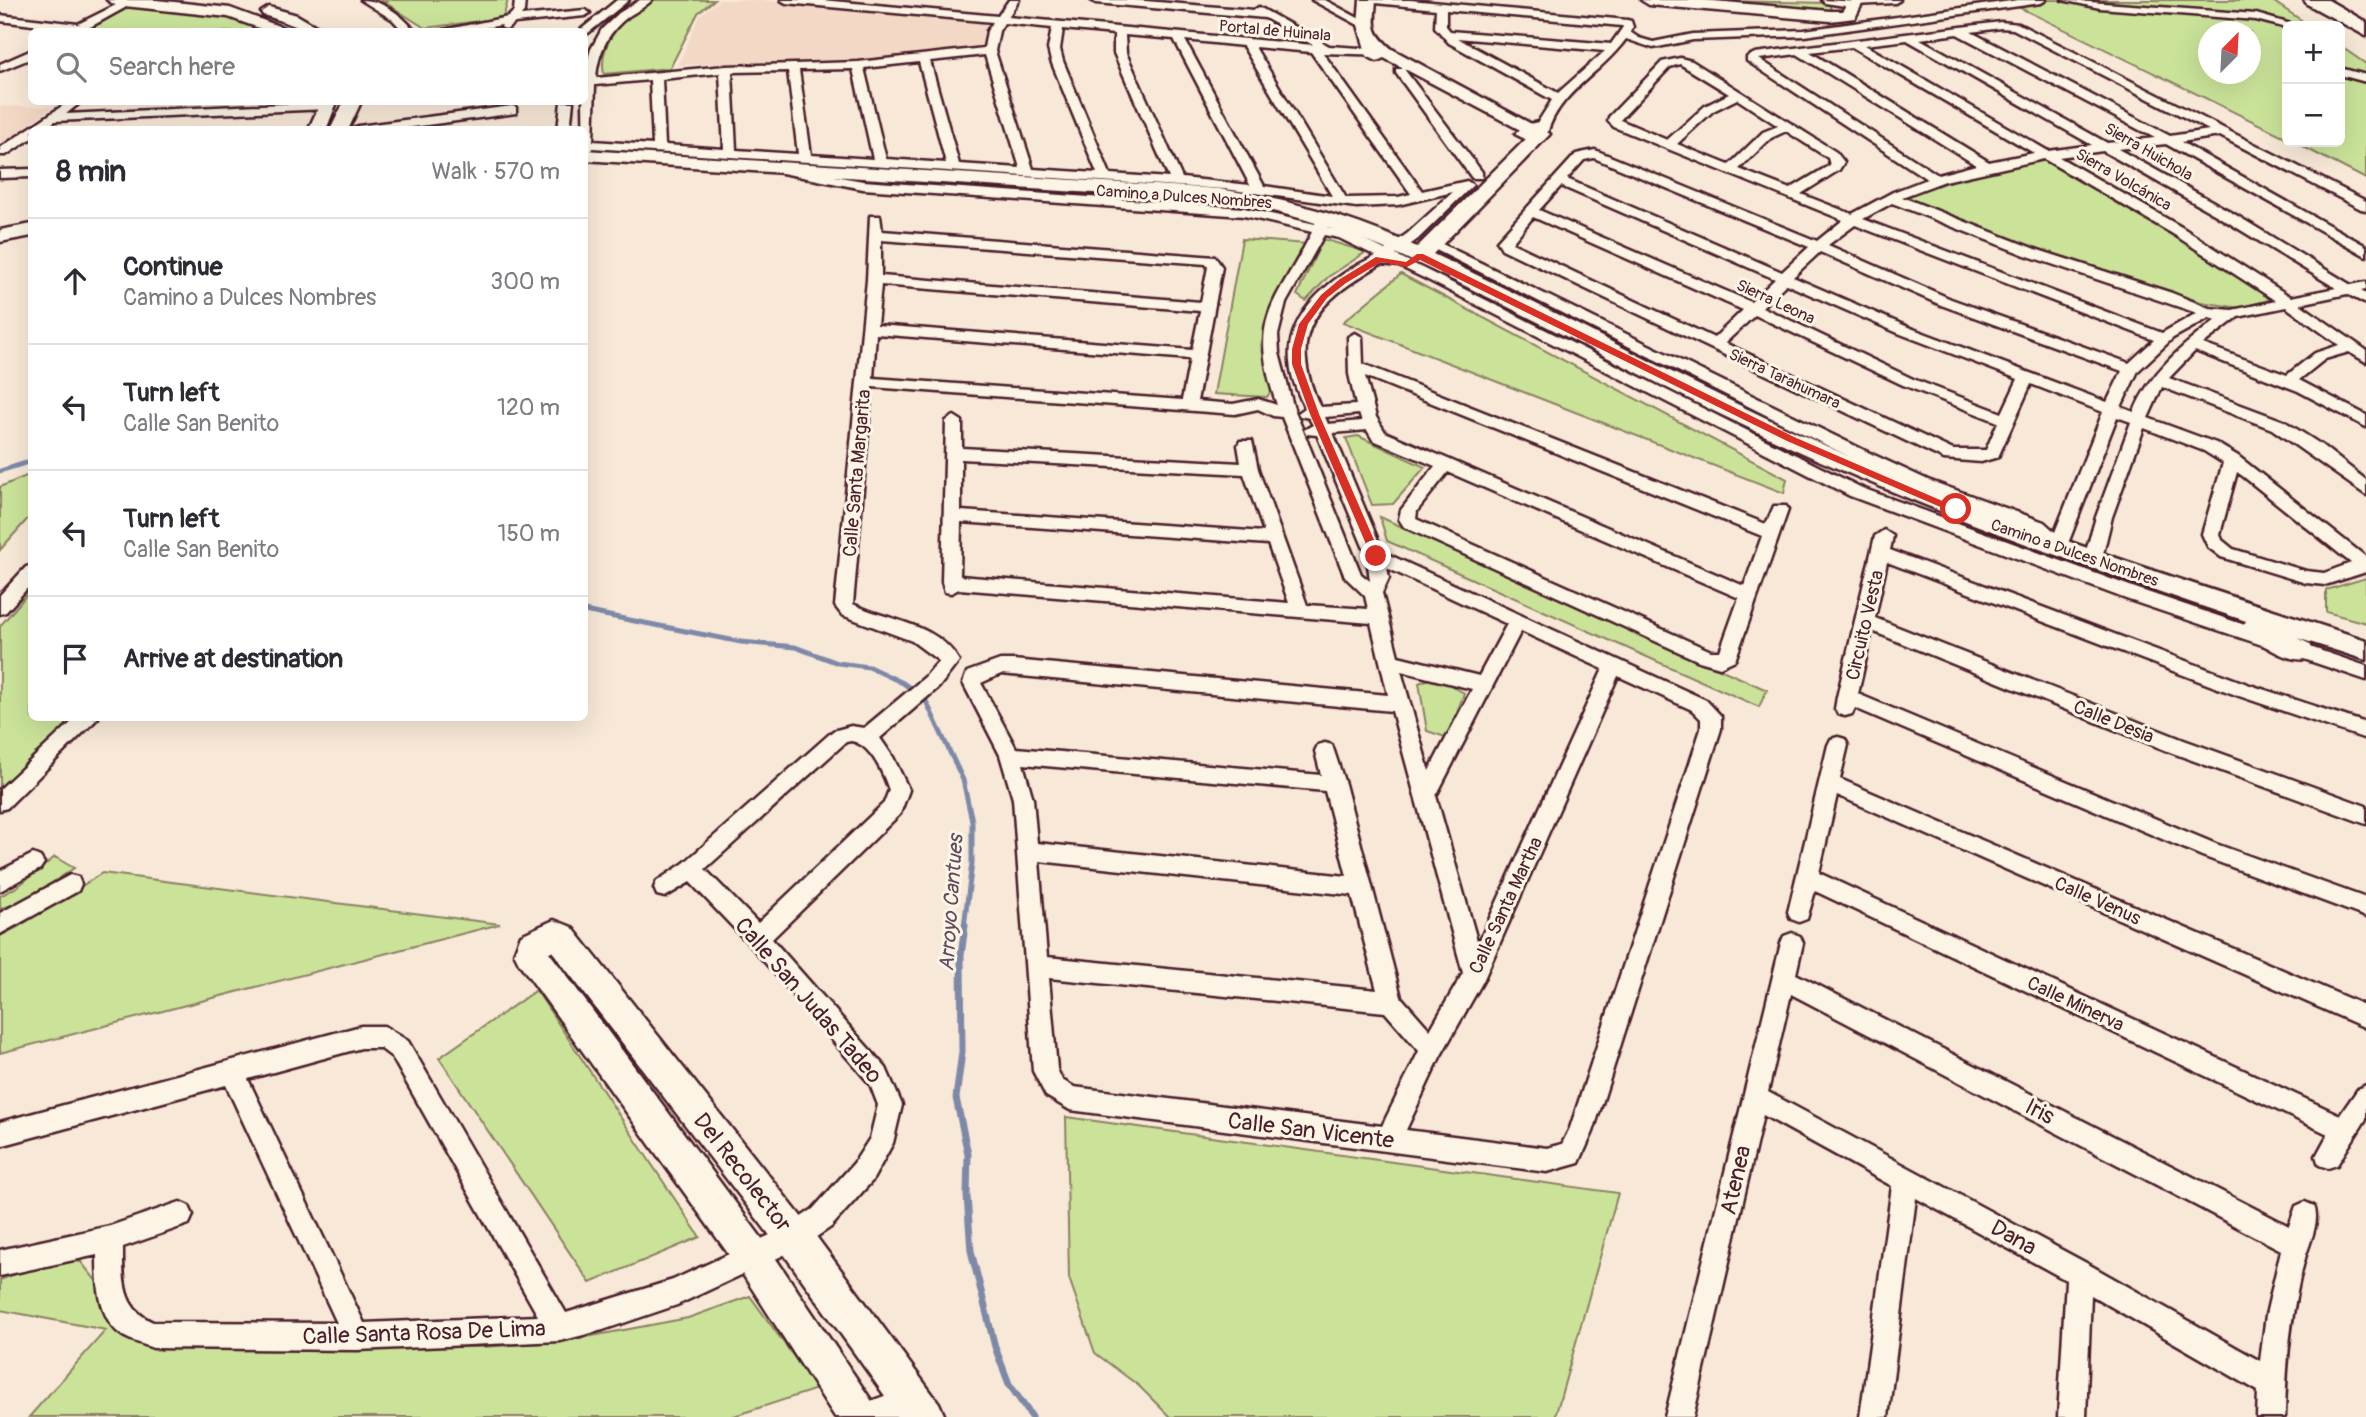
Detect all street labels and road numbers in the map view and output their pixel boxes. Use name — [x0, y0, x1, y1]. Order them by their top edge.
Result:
street label: Portal de Huinala — [1218, 16, 1332, 46]
street label: Sierra Huichola — [2101, 118, 2196, 185]
street label: Sierra Volcánica — [2072, 144, 2175, 215]
street label: Camino a Dulces Nombres — [1095, 181, 1273, 213]
street label: Sierra Leona — [1733, 275, 1818, 329]
street label: Sierra Tarahumara — [1726, 344, 1844, 413]
street label: Calle Santa Margarita — [838, 388, 876, 558]
street label: Camino a Dulces Nombres — [1988, 515, 2161, 591]
street label: Circuito Vesta — [1841, 568, 1889, 683]
street label: Calle Desia — [2070, 695, 2158, 749]
street label: Calle Santa Martha — [1464, 833, 1548, 978]
street label: Calle Venus — [2051, 871, 2145, 931]
street label: Calle San Judas Tadeo — [729, 911, 889, 1089]
street label: Calle Minerva — [2023, 971, 2128, 1037]
street label: Iris — [2020, 1092, 2059, 1131]
street label: Calle San Vicente — [1226, 1106, 1396, 1155]
street label: Del Recolector — [687, 1107, 798, 1238]
street label: Atenea — [1713, 1143, 1758, 1218]
street label: Dana — [1986, 1213, 2042, 1262]
street label: Calle Santa Rosa De Lima — [302, 1314, 546, 1351]

